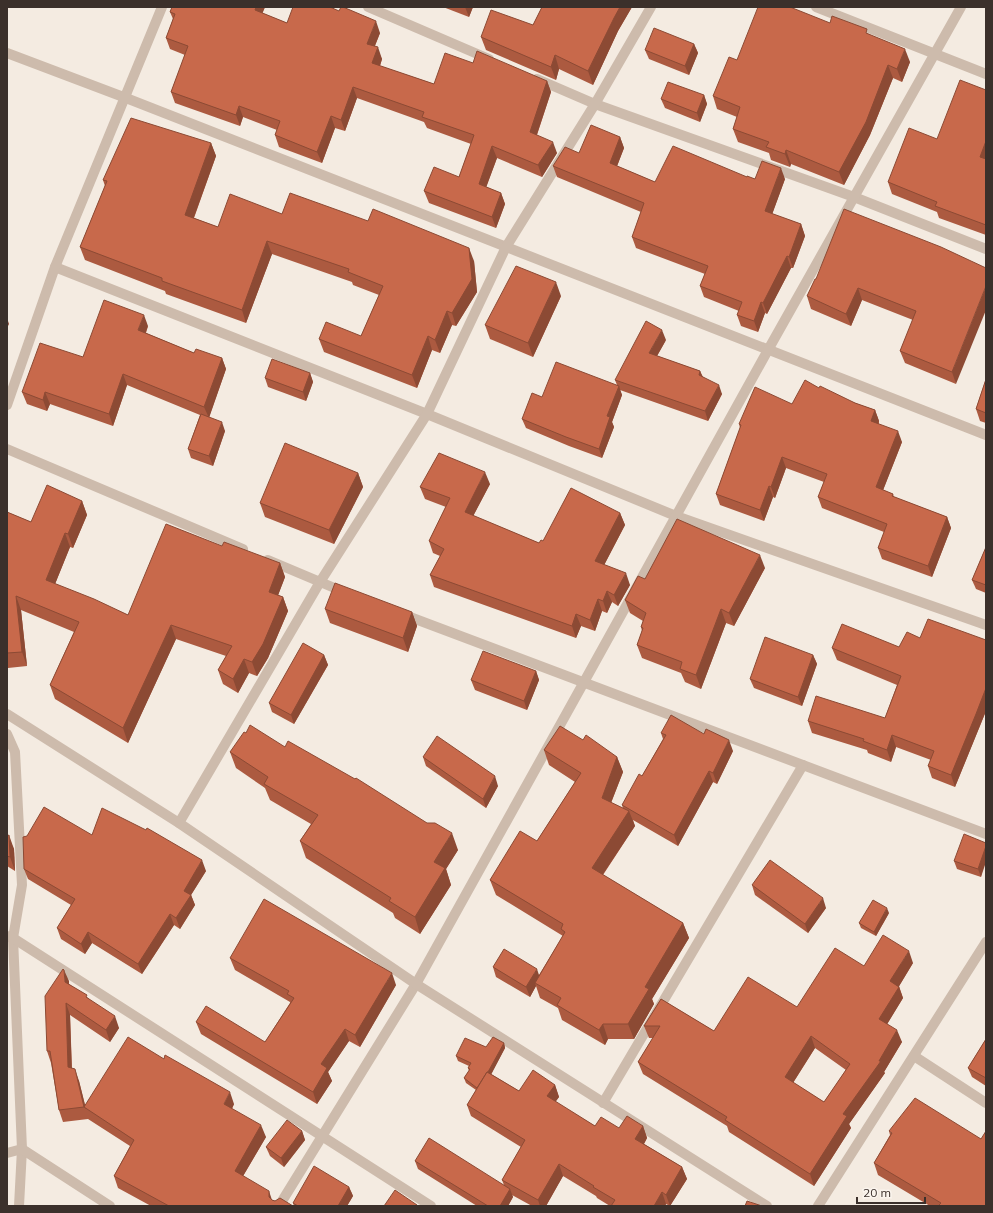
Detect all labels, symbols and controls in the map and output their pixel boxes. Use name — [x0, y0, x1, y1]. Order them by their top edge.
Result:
scale bar — [857, 1179, 925, 1205]
text: 20 m — [863, 1185, 891, 1200]

